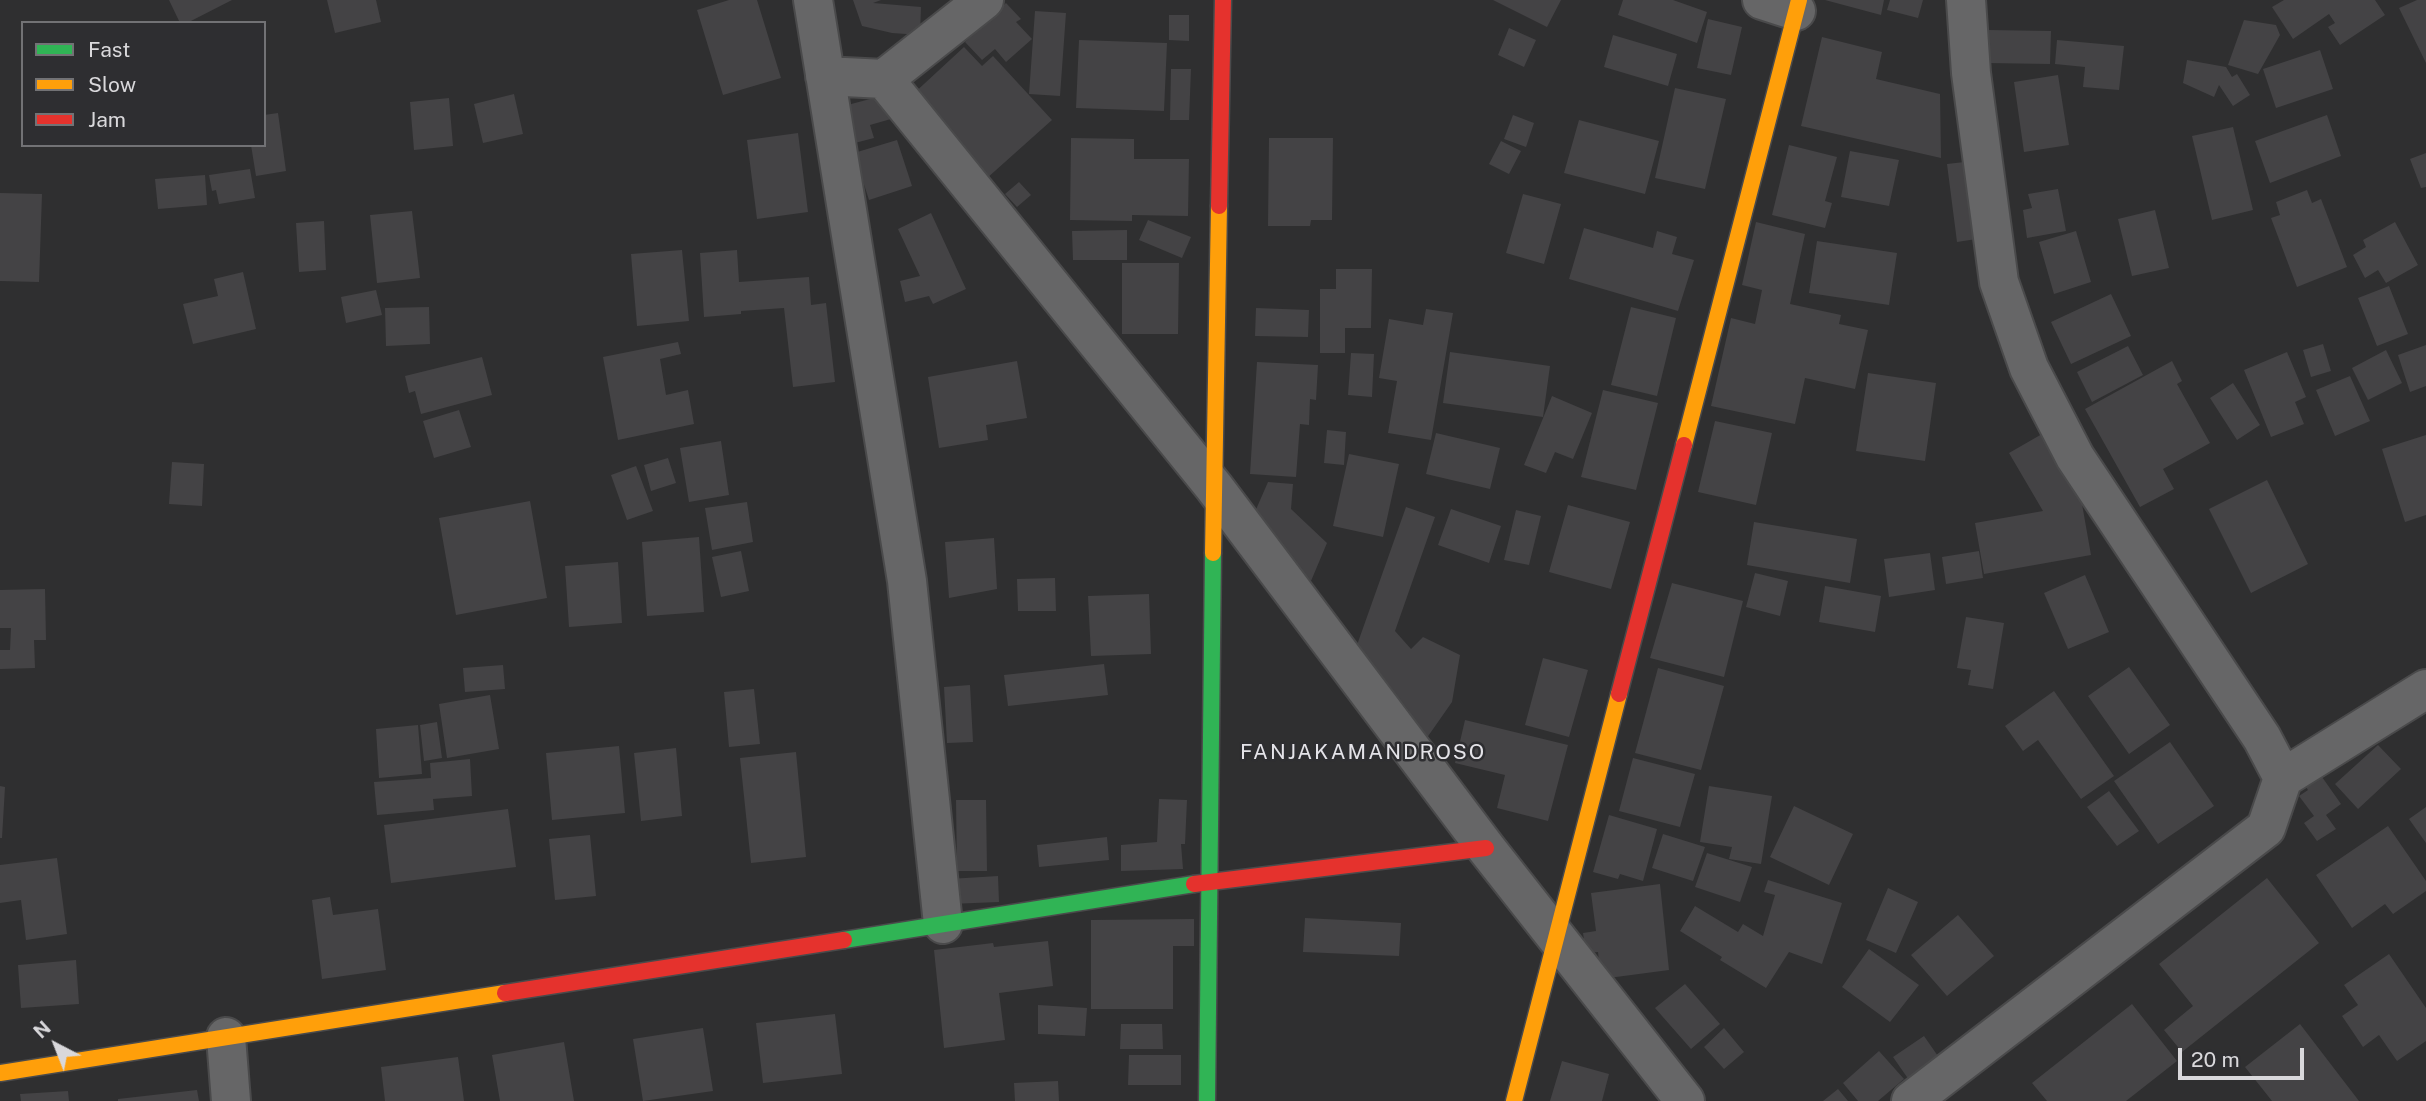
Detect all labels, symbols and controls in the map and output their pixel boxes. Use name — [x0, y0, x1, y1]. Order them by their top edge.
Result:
legend — [21, 21, 266, 147]
text: Fast — [88, 37, 130, 62]
text: Slow — [88, 72, 136, 97]
text: Jam — [88, 107, 126, 132]
district label: FANJAKAMANDROSO — [1242, 740, 1484, 766]
north arrow — [21, 1010, 91, 1080]
text: N — [29, 1016, 55, 1043]
scale bar — [2181, 1034, 2307, 1078]
text: 20 m — [2191, 1047, 2240, 1072]

